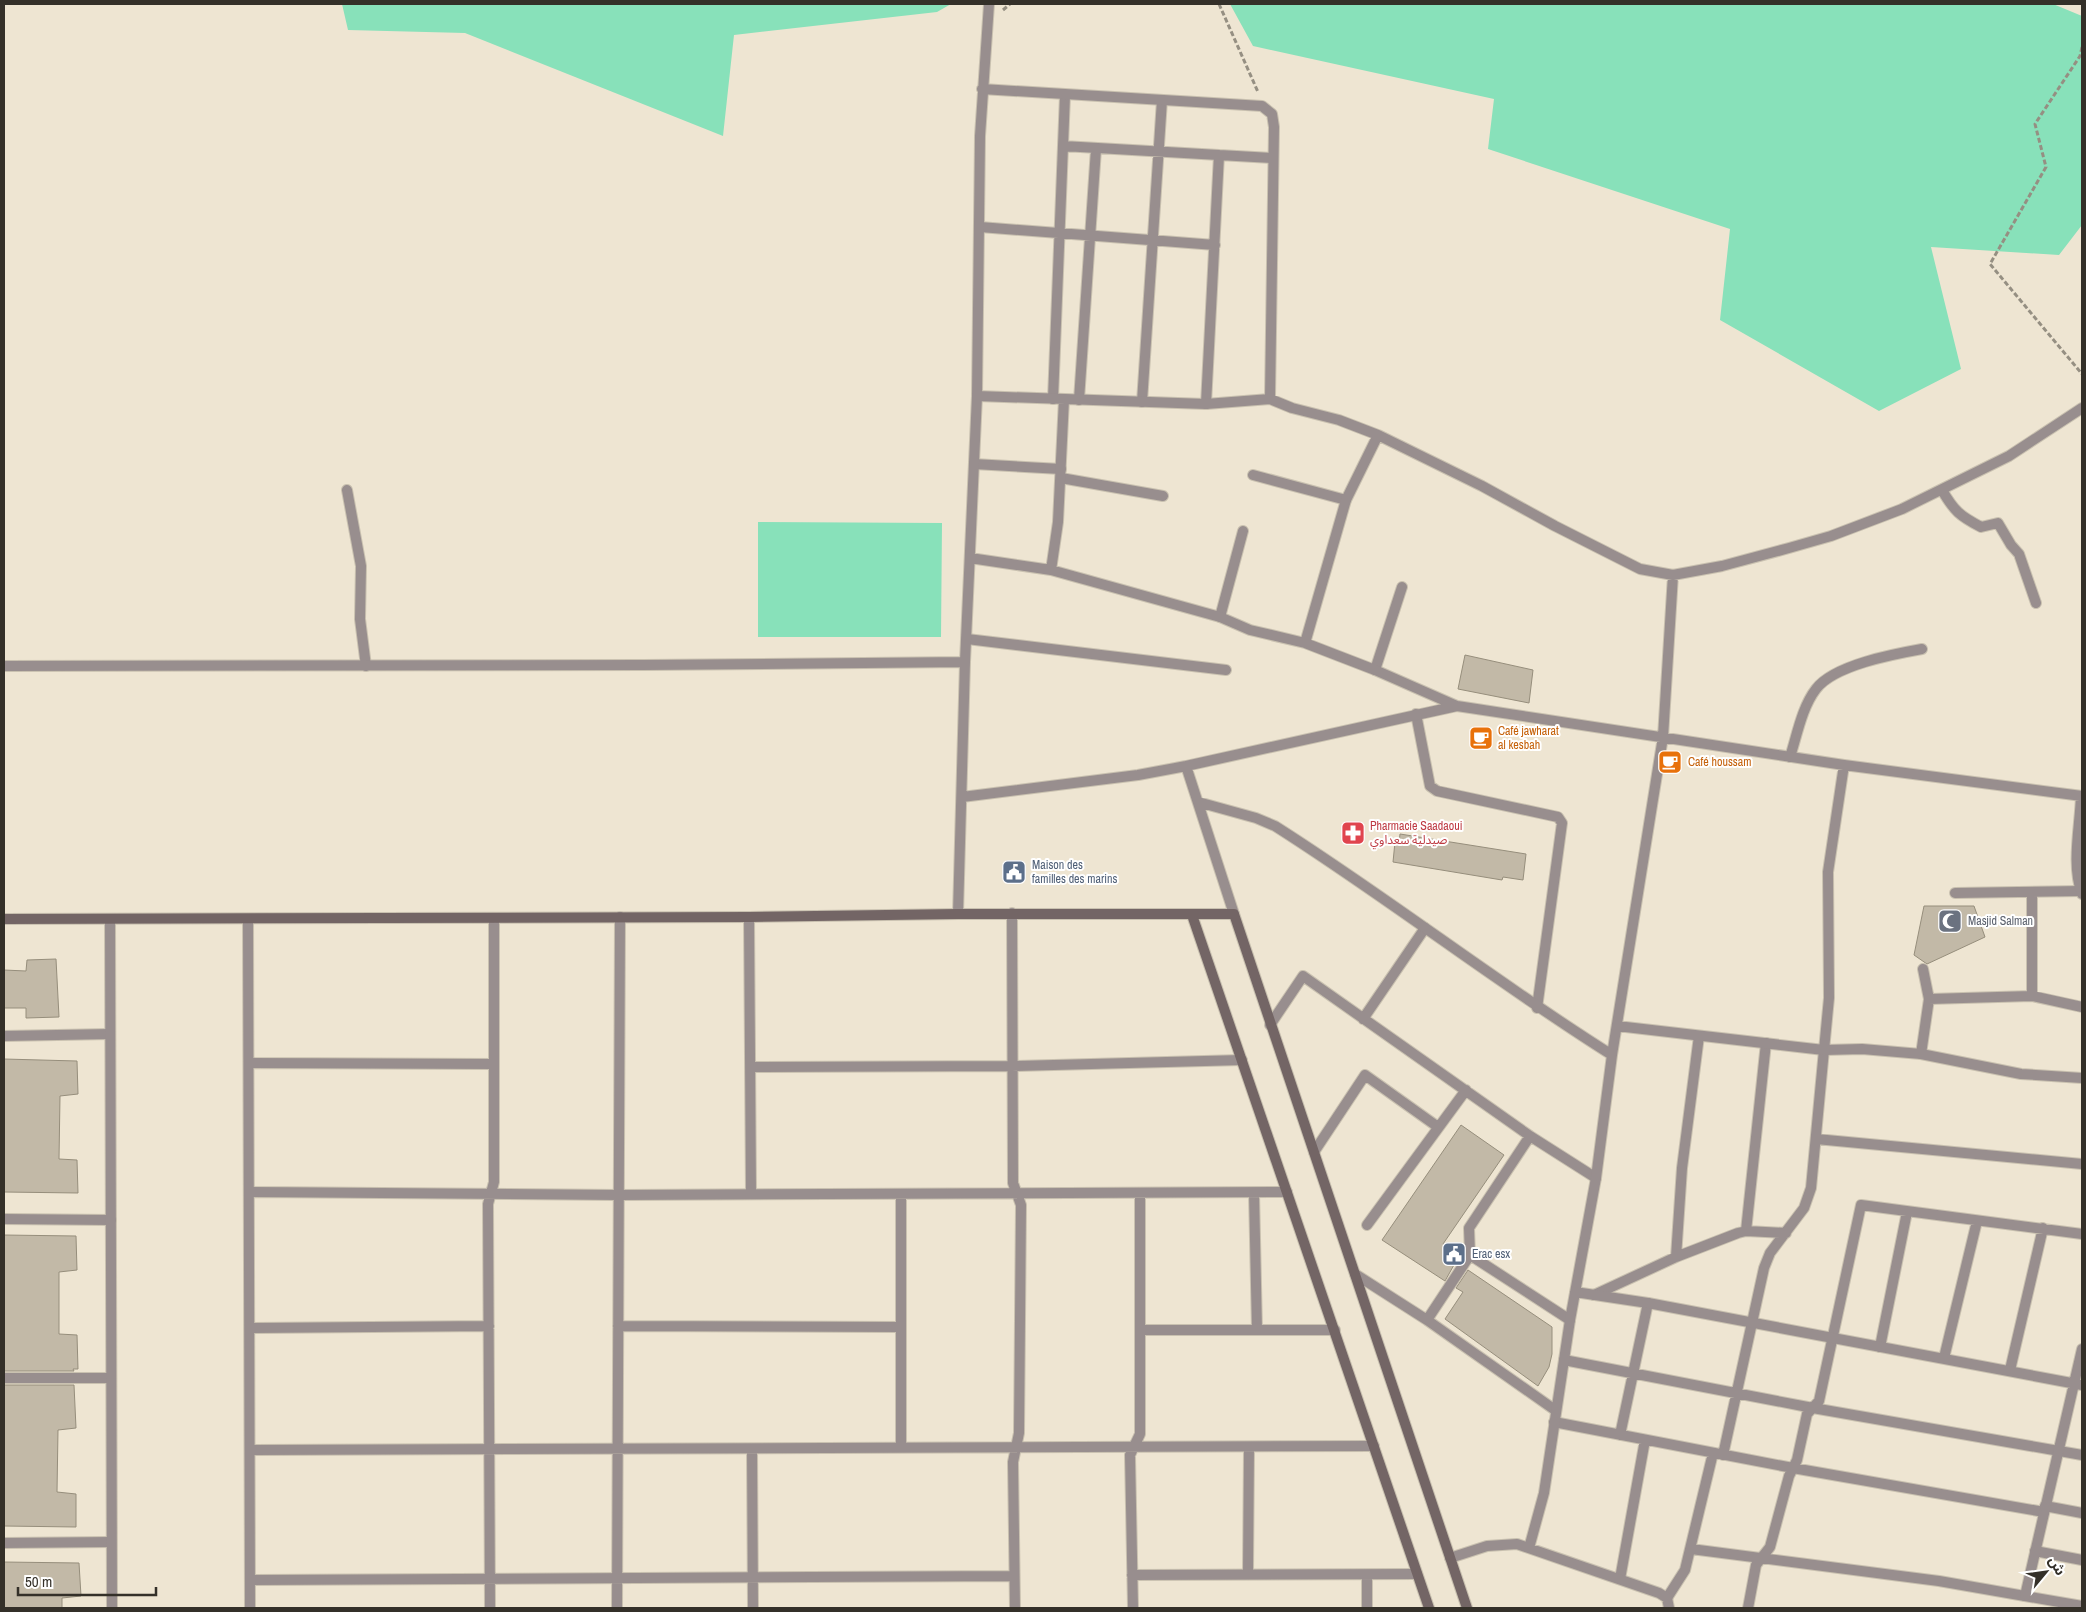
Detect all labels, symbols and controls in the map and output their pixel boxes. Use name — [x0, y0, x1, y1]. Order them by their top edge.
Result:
place label: Café jawharat al kesbah — [1498, 723, 1559, 753]
cafe icon: Café jawharat al kesbah — [1468, 725, 1494, 751]
cafe icon: Café houssam — [1657, 749, 1683, 775]
place label: Café houssam — [1688, 754, 1751, 770]
place label: Pharmacie Saadaoui صيدلية سعداوي — [1370, 818, 1462, 850]
pharmacy icon: Pharmacie Saadaoui صيدلية سعداوي — [1340, 820, 1366, 846]
place label: Maison des familles des marins — [1032, 857, 1117, 887]
public building icon: Maison des familles des marins — [1001, 859, 1027, 885]
mosque icon: Masjid Salman — [1937, 908, 1963, 934]
place label: Masjid Salman — [1968, 913, 2033, 929]
public building icon: Erac esx — [1441, 1241, 1467, 1267]
place label: Erac esx — [1472, 1246, 1510, 1262]
north arrow — [2021, 1547, 2071, 1597]
text: ش — [2045, 1553, 2070, 1578]
scale bar — [18, 1564, 155, 1596]
text: 50 m — [25, 1571, 52, 1592]

